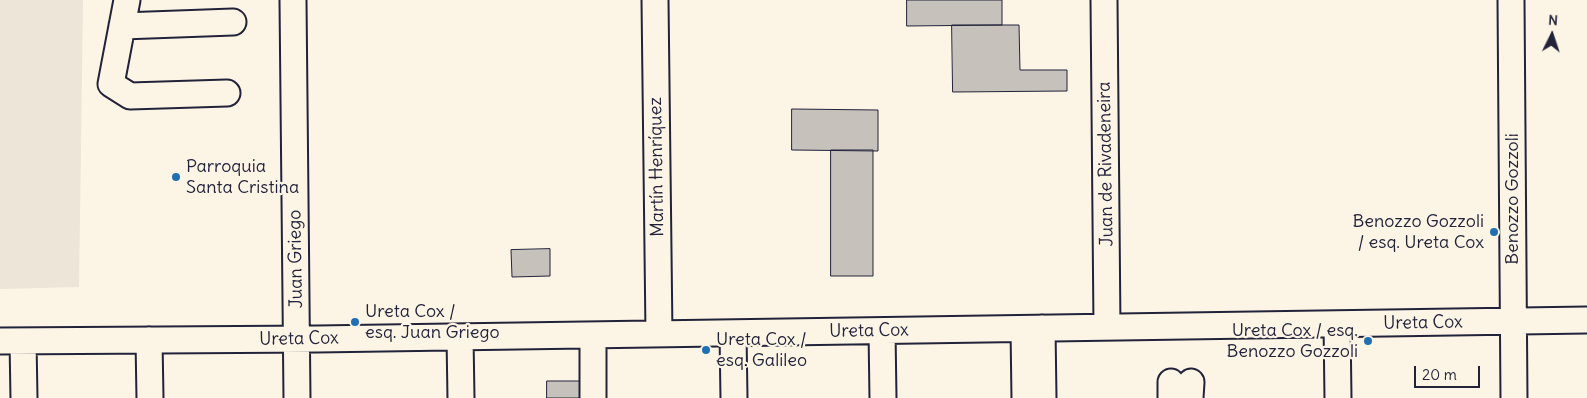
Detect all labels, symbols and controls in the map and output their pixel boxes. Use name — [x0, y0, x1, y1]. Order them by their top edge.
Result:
north arrow — [1527, 10, 1577, 60]
text: N — [1548, 11, 1559, 29]
street label: Juan de Rivadeneira — [1094, 81, 1118, 247]
street label: Martín Henríquez — [645, 97, 669, 237]
street label: Benozzo Gozzoli — [1502, 133, 1524, 265]
place label: Parroquia Santa Cristina — [186, 156, 299, 198]
marker: Parroquia Santa Cristina — [170, 171, 182, 183]
street label: Juan Griego — [284, 209, 308, 309]
place label: Benozzo Gozzoli / esq. Ureta Cox — [1352, 211, 1484, 253]
marker: Benozzo Gozzoli / esq. Ureta Cox — [1488, 226, 1500, 238]
place label: Ureta Cox / esq. Juan Griego — [365, 301, 500, 344]
street label: Ureta Cox — [1383, 312, 1463, 334]
marker: Ureta Cox / esq. Juan Griego — [349, 316, 361, 328]
street label: Ureta Cox — [829, 320, 909, 342]
place label: Ureta Cox / esq. Benozzo Gozzoli — [1226, 320, 1358, 362]
street label: Ureta Cox — [259, 328, 339, 350]
place label: Ureta Cox / esq. Galileo — [716, 329, 807, 372]
marker: Ureta Cox / esq. Benozzo Gozzoli — [1362, 335, 1374, 347]
marker: Ureta Cox / esq. Galileo — [700, 344, 712, 356]
scale bar — [1417, 356, 1483, 388]
text: 20 m — [1422, 365, 1457, 384]

